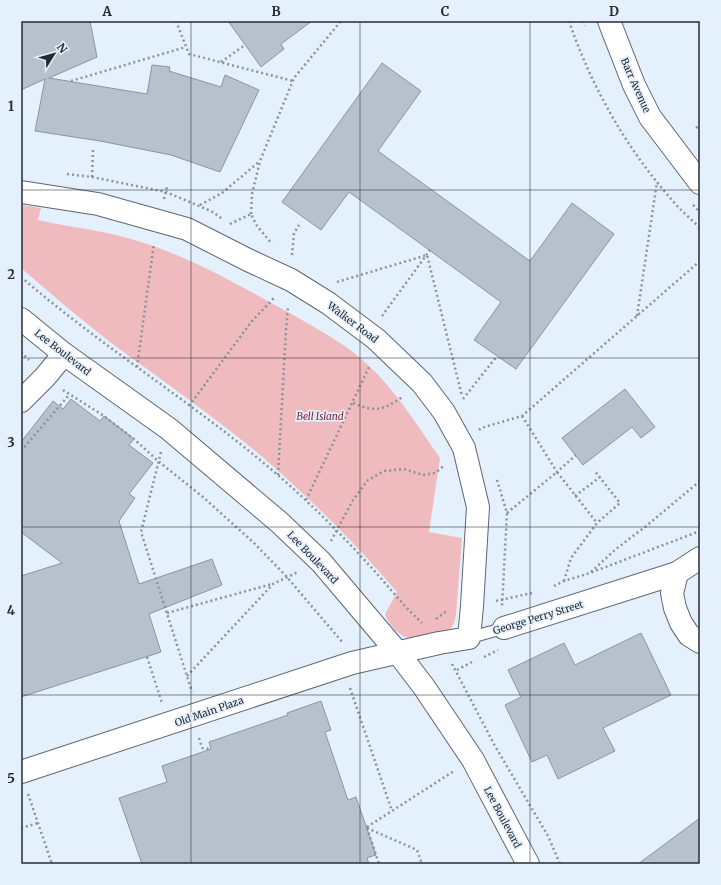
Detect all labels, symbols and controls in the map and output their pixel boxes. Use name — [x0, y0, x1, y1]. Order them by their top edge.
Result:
text: A — [101, 3, 112, 20]
text: B — [271, 3, 281, 20]
text: C — [441, 3, 450, 20]
text: D — [609, 3, 619, 20]
north arrow — [34, 34, 74, 74]
text: N — [54, 40, 70, 56]
street label: Barr Avenue — [618, 56, 653, 115]
text: 1 — [8, 98, 14, 115]
text: 2 — [7, 266, 15, 283]
street label: Walker Road — [324, 298, 381, 346]
street label: Lee Boulevard — [32, 326, 93, 378]
park label: Bell Island — [296, 410, 344, 423]
text: 3 — [7, 434, 15, 451]
street label: Lee Boulevard — [284, 528, 341, 586]
street label: George Perry Street — [491, 597, 585, 637]
text: 4 — [7, 602, 16, 619]
street label: Old Main Plaza — [173, 693, 246, 729]
text: 5 — [7, 770, 15, 787]
street label: Lee Boulevard — [481, 784, 524, 850]

